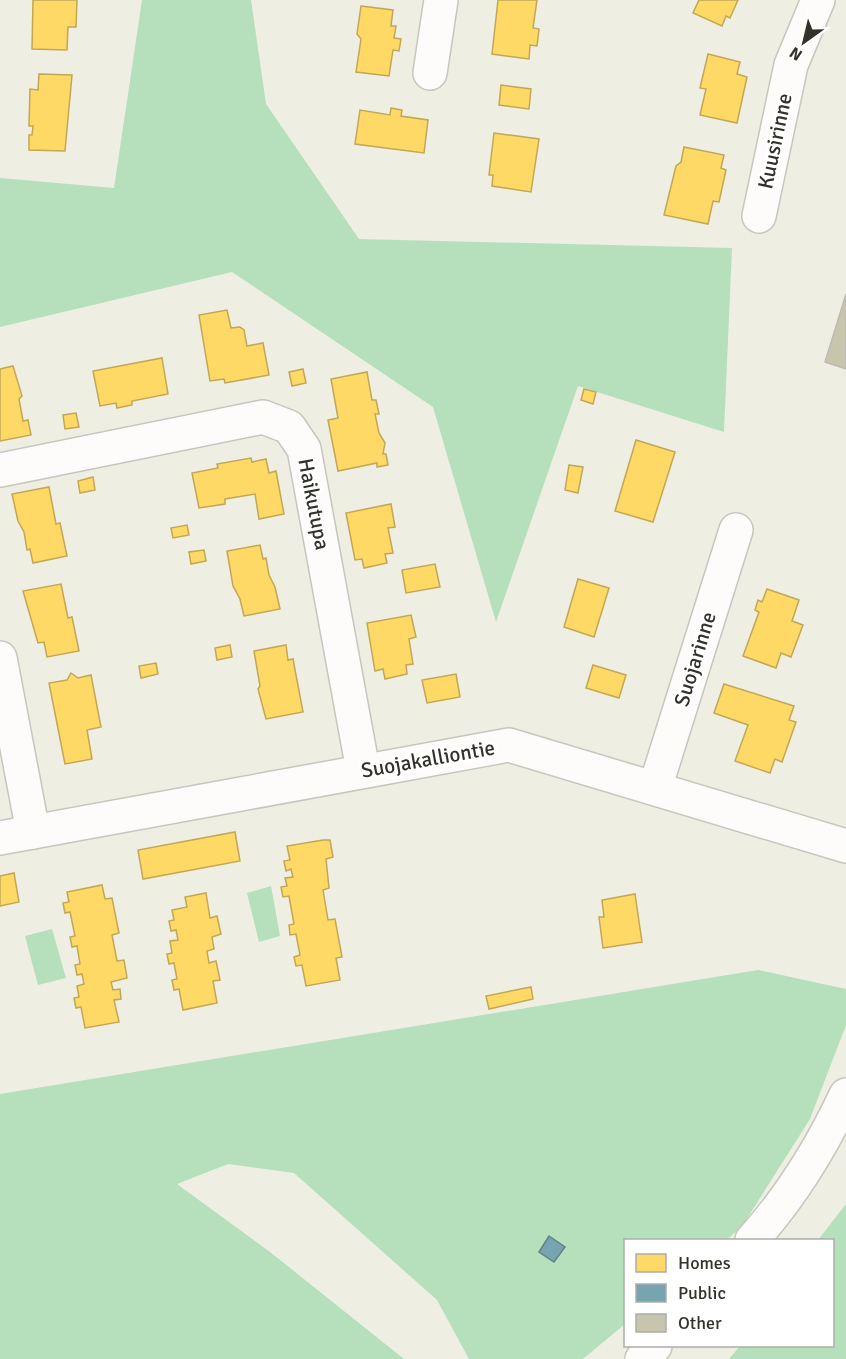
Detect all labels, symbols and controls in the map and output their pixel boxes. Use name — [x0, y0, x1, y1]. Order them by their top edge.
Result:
north arrow — [774, 12, 834, 72]
text: N — [786, 42, 806, 65]
street label: Kuusirinne — [752, 91, 798, 191]
street label: Haikutupa — [292, 456, 336, 552]
street label: Suojarinne — [668, 608, 722, 710]
street label: Suojakalliontie — [359, 734, 497, 784]
legend — [624, 1239, 834, 1347]
text: Homes — [678, 1252, 731, 1274]
text: Public — [678, 1282, 726, 1304]
text: Other — [678, 1312, 722, 1334]

